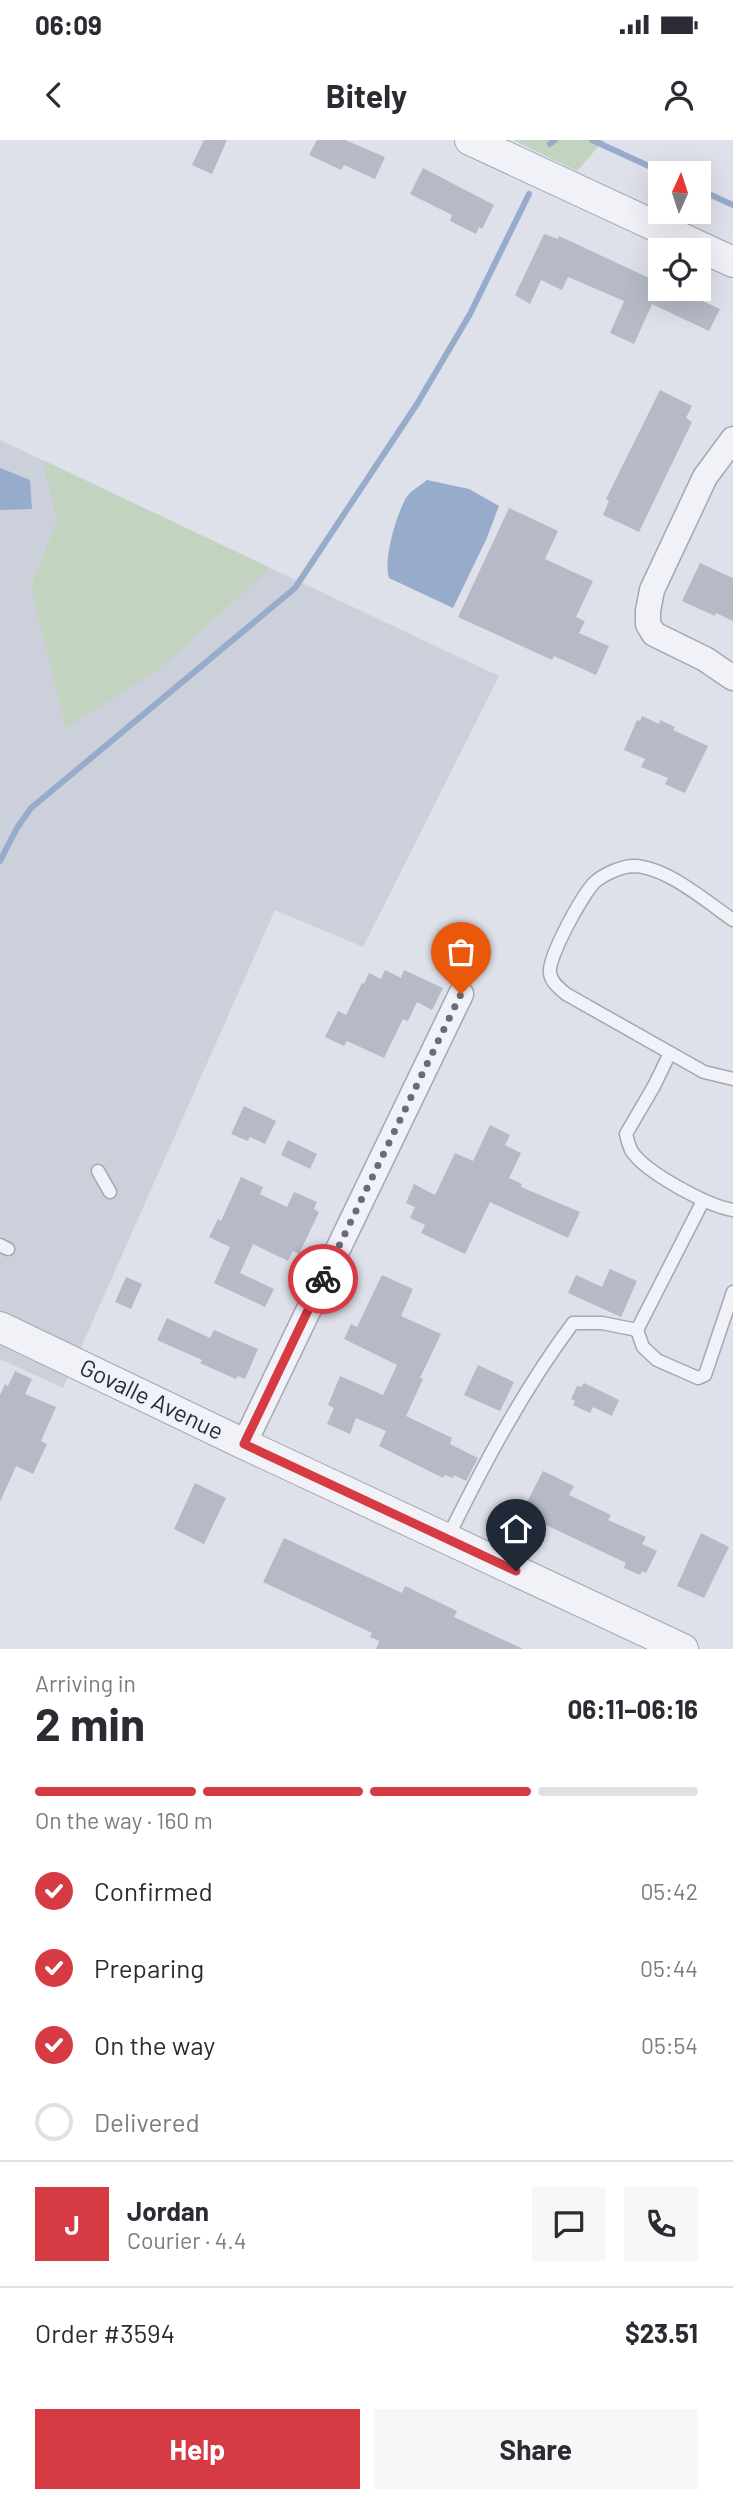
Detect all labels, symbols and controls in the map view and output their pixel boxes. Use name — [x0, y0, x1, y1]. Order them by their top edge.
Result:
text: 06:09 — [35, 9, 102, 40]
icon: back — [35, 76, 73, 114]
text: Bitely — [326, 76, 407, 114]
icon: person — [660, 76, 698, 114]
north arrow — [648, 161, 710, 224]
map controls — [648, 161, 711, 301]
button: locate — [648, 238, 711, 301]
pin — [431, 922, 491, 994]
icon: bag — [442, 933, 480, 971]
courier — [288, 1244, 358, 1314]
icon: bike — [304, 1260, 342, 1298]
street label: Govalle Avenue — [76, 1352, 229, 1445]
pin — [486, 1499, 546, 1571]
icon: home — [497, 1510, 535, 1548]
text: Arriving in — [35, 1669, 136, 1697]
text: 06:11–06:16 — [567, 1693, 698, 1724]
text: 2 min — [35, 1695, 145, 1750]
text: On the way · 160 m — [35, 1806, 213, 1834]
icon: check — [35, 1872, 73, 1910]
text: Confirmed — [94, 1875, 213, 1906]
text: 05:42 — [640, 1877, 698, 1905]
icon: check — [35, 1949, 73, 1987]
text: Preparing — [94, 1952, 204, 1983]
text: 05:44 — [640, 1954, 698, 1982]
icon: check — [35, 2026, 73, 2064]
text: On the way — [94, 2029, 215, 2060]
text: 05:54 — [641, 2031, 698, 2059]
text: Delivered — [94, 2106, 200, 2137]
button: chat — [532, 2187, 606, 2261]
button: phone — [624, 2187, 698, 2261]
text: Jordan — [127, 2195, 209, 2226]
text: J — [64, 2209, 80, 2240]
text: Courier · 4.4 — [127, 2226, 246, 2254]
text: Order #3594 — [35, 2317, 175, 2348]
text: $23.51 — [625, 2317, 698, 2348]
button: Help — [35, 2409, 360, 2489]
button: Share — [374, 2409, 698, 2489]

